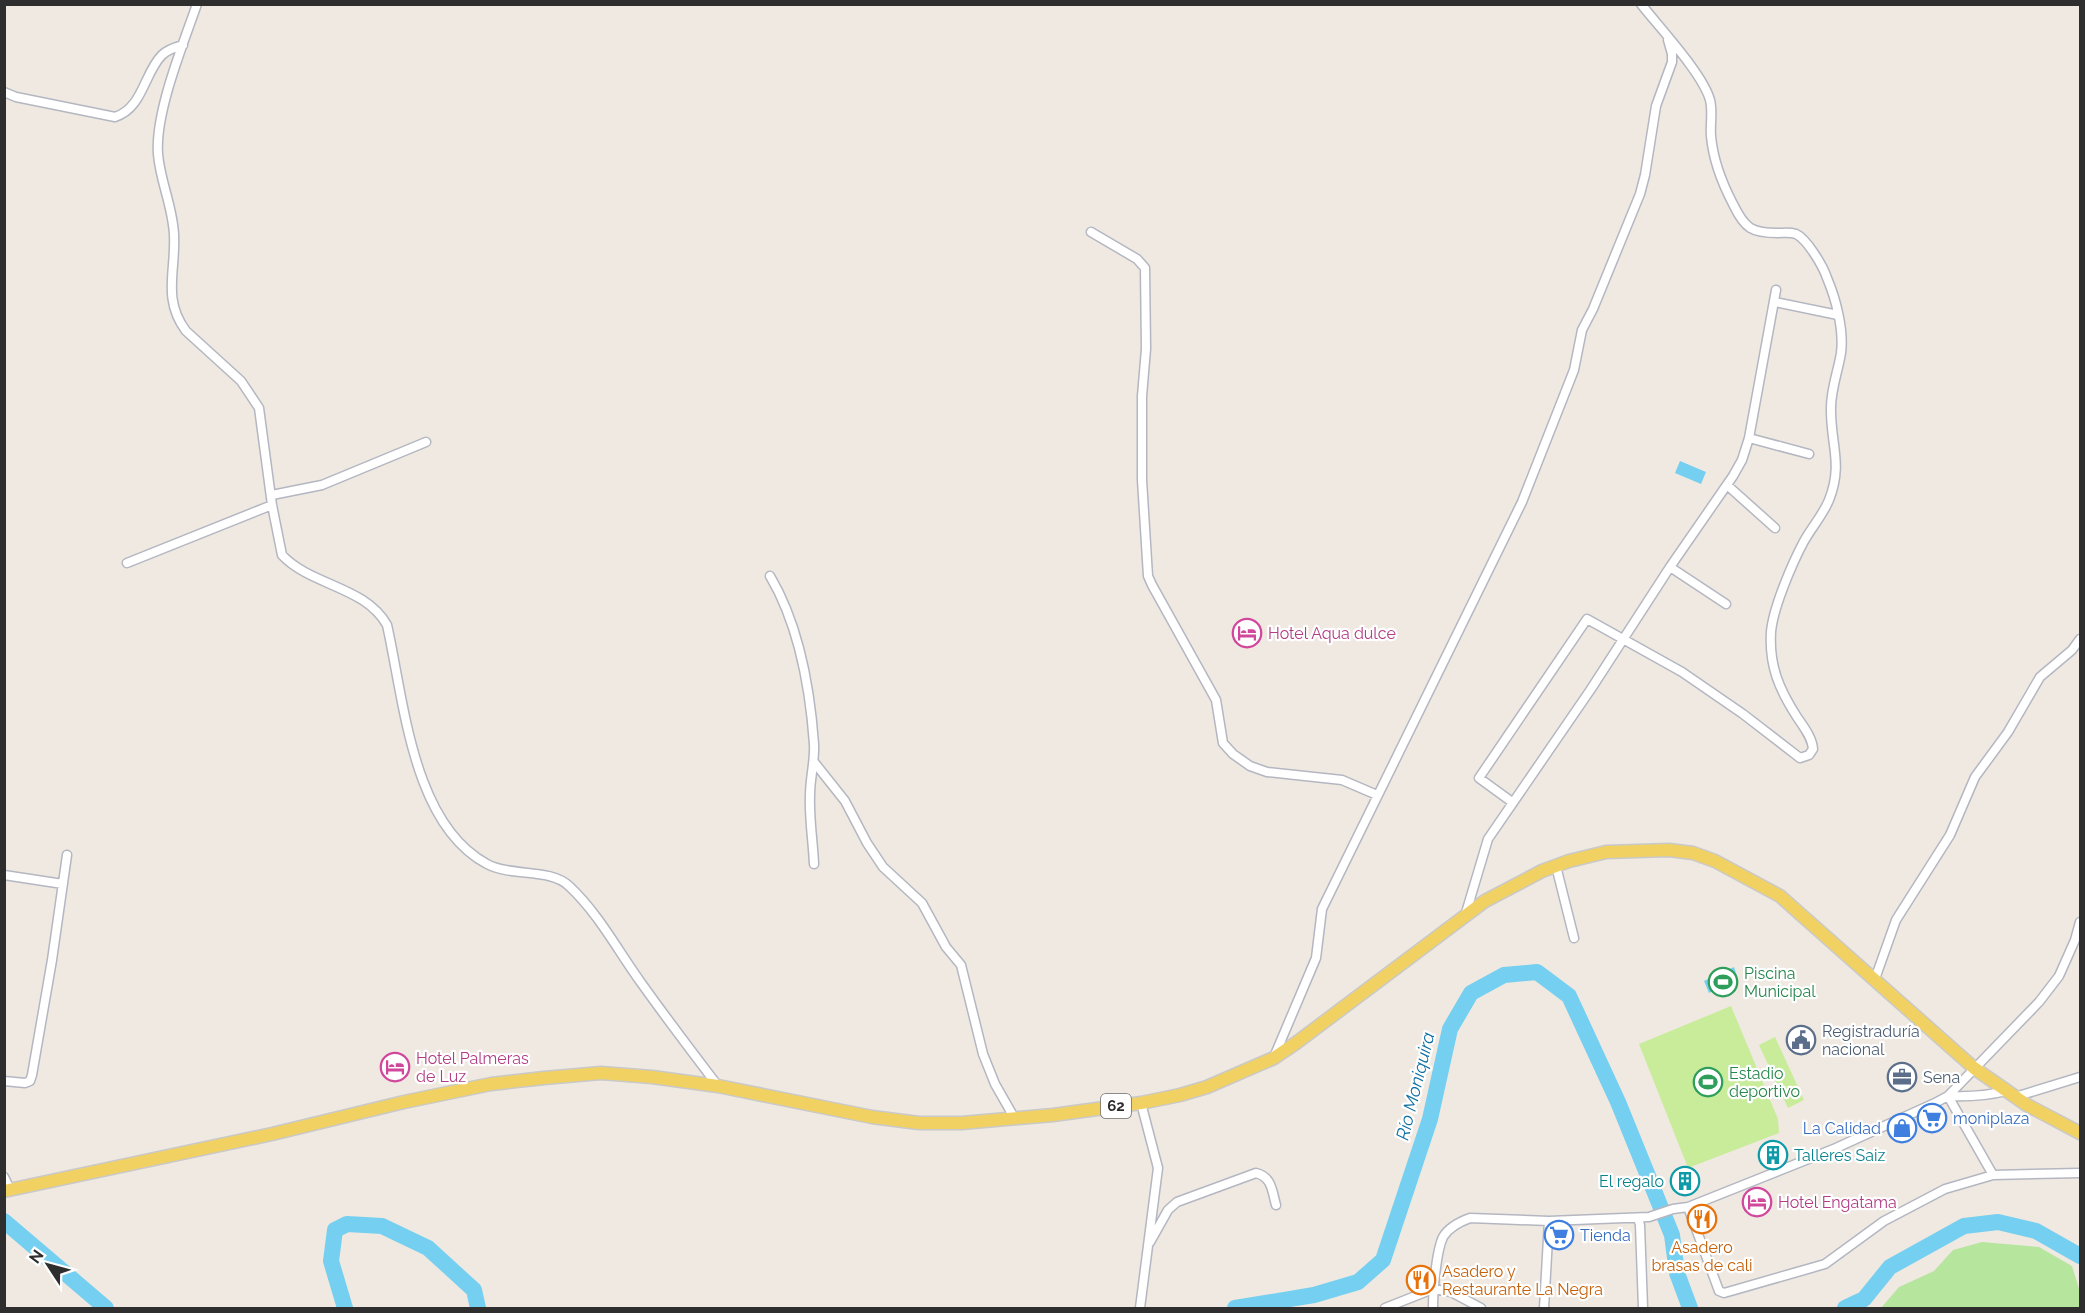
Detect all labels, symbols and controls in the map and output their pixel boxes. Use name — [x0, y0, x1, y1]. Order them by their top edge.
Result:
hotel icon: Hotel Aqua dulce — [1231, 617, 1263, 649]
place label: Hotel Aqua dulce — [1268, 624, 1396, 643]
place label: Piscina Municipal — [1744, 964, 1816, 1001]
sports icon: Piscina Municipal — [1707, 966, 1739, 998]
place label: Registraduría nacional — [1822, 1022, 1920, 1059]
public building icon: Registraduría nacional — [1785, 1024, 1817, 1056]
water label: Río Moniquira — [1391, 1030, 1439, 1142]
place label: Hotel Palmeras de Luz — [416, 1049, 529, 1086]
hotel icon: Hotel Palmeras de Luz — [379, 1051, 411, 1083]
office icon: Sena — [1886, 1061, 1918, 1093]
place label: Estadio deportivo — [1729, 1064, 1800, 1101]
sports icon: Estadio deportivo — [1692, 1066, 1724, 1098]
place label: Sena — [1923, 1068, 1960, 1087]
road number: 62 — [1101, 1094, 1131, 1118]
supermarket icon: moniplaza — [1916, 1102, 1948, 1134]
place label: moniplaza — [1953, 1109, 2030, 1128]
shop icon: La Calidad — [1886, 1112, 1918, 1144]
place label: La Calidad — [1803, 1119, 1881, 1138]
building icon: Talleres Saiz — [1757, 1139, 1789, 1171]
place label: Talleres Saiz — [1794, 1146, 1885, 1165]
building icon: El regalo — [1669, 1165, 1701, 1197]
place label: El regalo — [1599, 1172, 1664, 1191]
hotel icon: Hotel Engatama — [1741, 1186, 1773, 1218]
place label: Hotel Engatama — [1778, 1193, 1897, 1212]
restaurant icon: Asadero brasas de cali — [1686, 1203, 1718, 1235]
supermarket icon: Tienda — [1543, 1219, 1575, 1251]
place label: Tienda — [1580, 1226, 1631, 1245]
north arrow — [18, 1235, 78, 1295]
place label: Asadero brasas de cali — [1651, 1238, 1753, 1275]
text: N — [25, 1246, 48, 1267]
place label: Asadero y Restaurante La Negra — [1442, 1262, 1603, 1299]
restaurant icon: Asadero y Restaurante La Negra — [1405, 1264, 1437, 1296]

